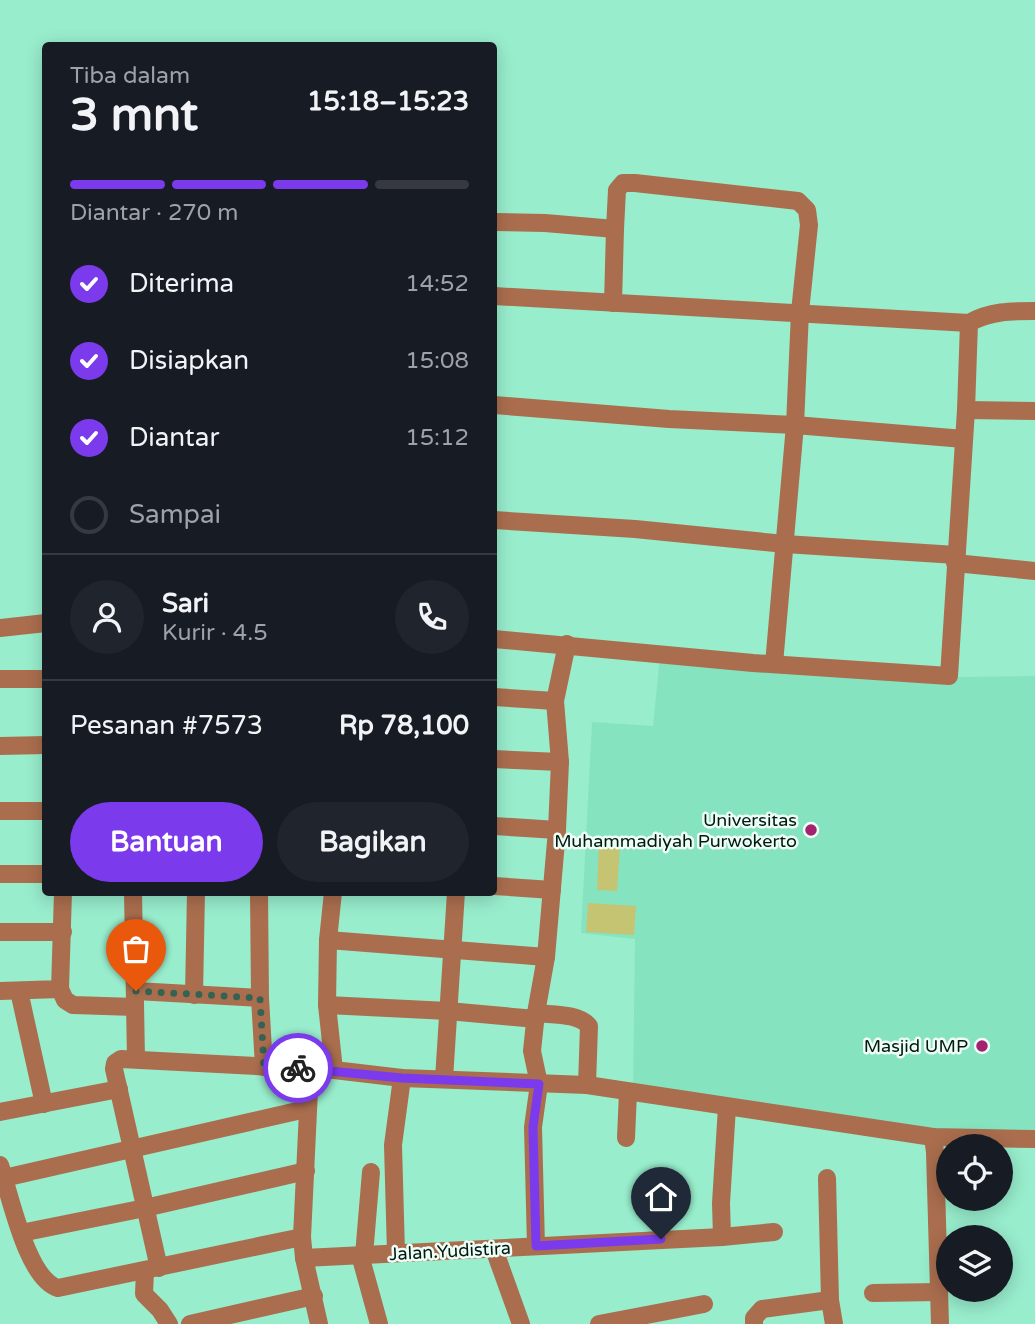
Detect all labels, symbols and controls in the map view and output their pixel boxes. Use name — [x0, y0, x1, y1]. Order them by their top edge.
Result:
text: Tiba dalam — [70, 62, 190, 90]
text: 15:18–15:23 — [307, 86, 469, 117]
text: 3 mnt — [70, 88, 198, 143]
text: Diantar · 270 m — [70, 199, 238, 227]
icon: check — [70, 265, 108, 303]
text: Diterima — [129, 268, 234, 299]
text: 14:52 — [405, 270, 469, 298]
icon: check — [70, 342, 108, 380]
text: Disiapkan — [129, 345, 249, 376]
text: 15:08 — [405, 347, 469, 375]
icon: check — [70, 419, 108, 457]
text: Diantar — [129, 422, 219, 453]
text: 15:12 — [405, 424, 469, 452]
text: Sampai — [129, 499, 221, 530]
button: person — [70, 580, 144, 654]
button: phone — [395, 580, 469, 654]
text: Sari — [162, 588, 209, 619]
text: Kurir · 4.5 — [162, 619, 268, 647]
text: Pesanan #7573 — [70, 710, 263, 741]
text: Rp 78,100 — [339, 710, 469, 741]
button: Bantuan — [70, 802, 263, 882]
button: Bagikan — [277, 802, 469, 882]
place label: Universitas Muhammadiyah Purwokerto — [554, 809, 797, 852]
marker: Universitas Muhammadiyah Purwokerto — [803, 822, 819, 838]
pin — [106, 919, 166, 991]
icon: bag — [117, 930, 155, 968]
courier — [263, 1033, 333, 1103]
place label: Masjid UMP — [864, 1035, 968, 1057]
marker: Masjid UMP — [974, 1038, 990, 1054]
icon: bike — [279, 1049, 317, 1087]
map controls — [936, 1134, 1013, 1302]
button: locate — [936, 1134, 1013, 1211]
pin — [631, 1167, 691, 1239]
icon: home — [642, 1178, 680, 1216]
button: layers — [936, 1225, 1013, 1302]
street label: Jalan.Yudistira — [389, 1237, 511, 1265]

